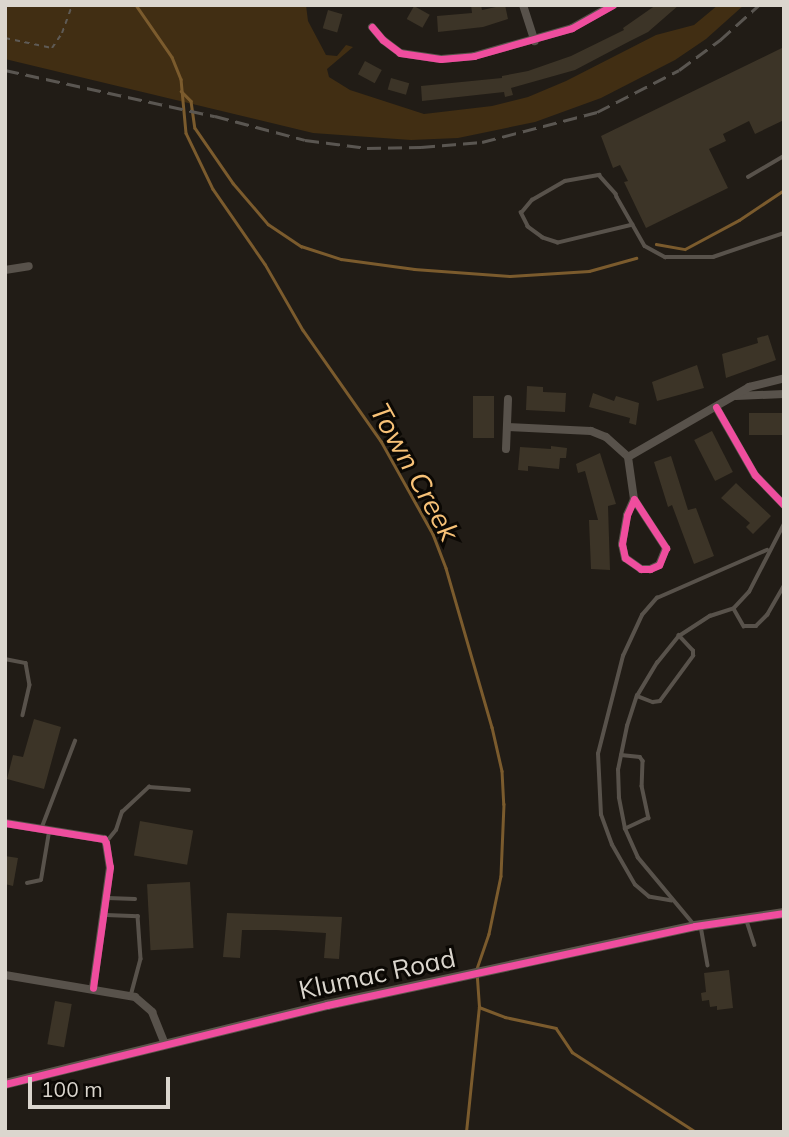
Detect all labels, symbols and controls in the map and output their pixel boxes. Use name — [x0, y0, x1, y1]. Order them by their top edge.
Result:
water label: Town Creek — [363, 397, 467, 547]
street label: Klumac Road — [296, 942, 458, 1006]
scale bar — [32, 1064, 173, 1108]
text: 100 m — [41, 1076, 103, 1102]

